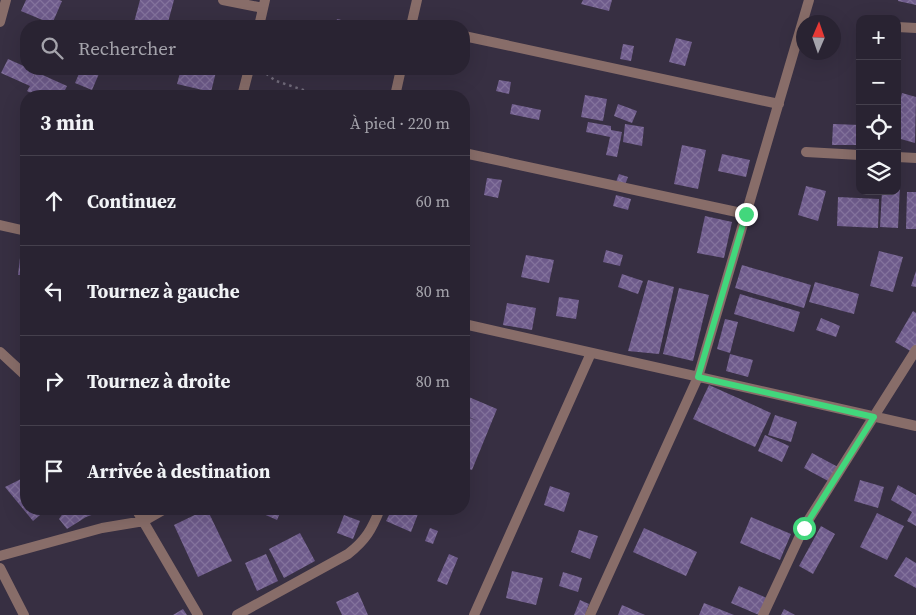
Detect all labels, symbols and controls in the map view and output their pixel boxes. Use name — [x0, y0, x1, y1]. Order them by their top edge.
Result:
north arrow — [796, 15, 841, 60]
map controls — [856, 15, 901, 195]
button: + — [856, 15, 901, 60]
search box — [20, 20, 470, 75]
icon: search — [38, 34, 66, 62]
text: Rechercher — [78, 35, 176, 61]
button: − — [856, 60, 901, 105]
button: locate — [856, 105, 901, 150]
text: 3 min — [40, 108, 95, 137]
text: À pied · 220 m — [350, 112, 450, 134]
button: layers — [856, 150, 901, 195]
icon: ahead — [40, 187, 68, 215]
text: Continuez — [87, 188, 176, 214]
text: 60 m — [416, 190, 450, 212]
route end — [735, 203, 758, 226]
icon: left — [40, 277, 68, 305]
text: Tournez à gauche — [87, 278, 240, 304]
text: 80 m — [416, 280, 450, 302]
icon: right — [40, 367, 68, 395]
text: Tournez à droite — [87, 368, 230, 394]
text: 80 m — [416, 370, 450, 392]
icon: arrive — [40, 457, 68, 485]
text: Arrivée à destination — [87, 458, 270, 484]
route start — [793, 517, 816, 540]

